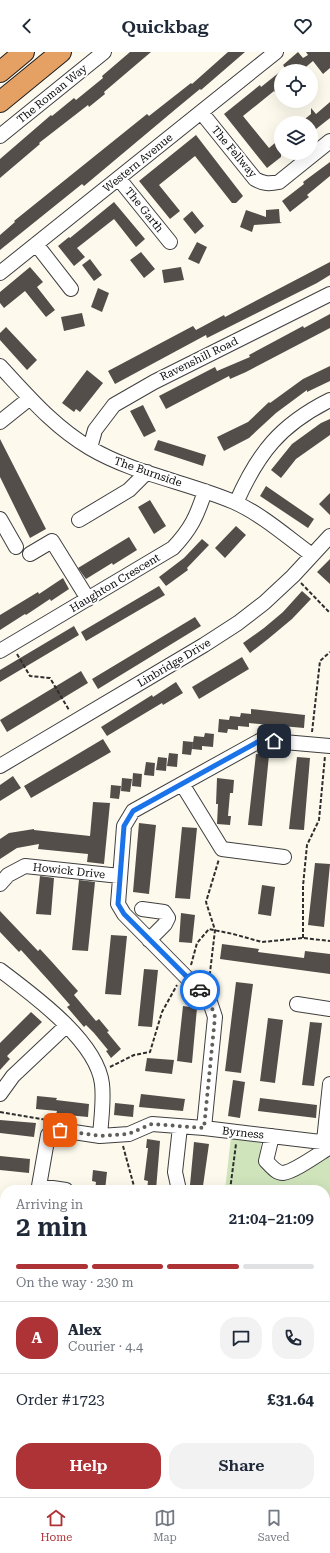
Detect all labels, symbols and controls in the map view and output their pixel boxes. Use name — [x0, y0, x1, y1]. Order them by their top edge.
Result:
icon: back — [16, 15, 38, 37]
icon: heart — [292, 15, 314, 37]
text: Quickbag — [121, 16, 209, 37]
street label: The Roman Way — [14, 61, 90, 126]
map controls — [274, 64, 318, 160]
button: locate — [274, 64, 318, 108]
button: layers — [274, 116, 318, 160]
street label: The Fellway — [209, 124, 260, 181]
street label: Western Avenue — [101, 131, 175, 195]
street label: The Garth — [122, 185, 166, 235]
street label: Ravenshill Road — [158, 335, 240, 383]
street label: The Burnside — [112, 454, 184, 490]
street label: Haughton Crescent — [68, 551, 162, 615]
street label: Linbridge Drive — [135, 636, 213, 690]
pin — [257, 724, 291, 758]
icon: home — [263, 730, 285, 752]
street label: Howick Drive — [32, 861, 106, 881]
courier — [180, 970, 220, 1010]
icon: car — [189, 979, 211, 1001]
pin — [43, 1113, 77, 1147]
icon: bag — [49, 1119, 71, 1141]
street label: Byrness — [222, 1124, 264, 1142]
text: Arriving in — [16, 1197, 83, 1212]
text: 21:04–21:09 — [229, 1210, 314, 1228]
text: 2 min — [16, 1212, 88, 1242]
text: On the way · 230 m — [16, 1275, 133, 1290]
button: chat — [220, 1317, 262, 1359]
button: phone — [272, 1317, 314, 1359]
text: Alex — [68, 1321, 101, 1339]
text: A — [32, 1329, 42, 1347]
text: Courier · 4.4 — [68, 1339, 143, 1354]
text: Order #1723 — [16, 1391, 105, 1409]
text: £31.64 — [267, 1391, 314, 1409]
button: Help — [16, 1443, 161, 1489]
button: Share — [169, 1443, 314, 1489]
tab: Home — [40, 1507, 72, 1544]
tab: Map — [153, 1507, 177, 1544]
tab: Saved — [258, 1507, 290, 1544]

